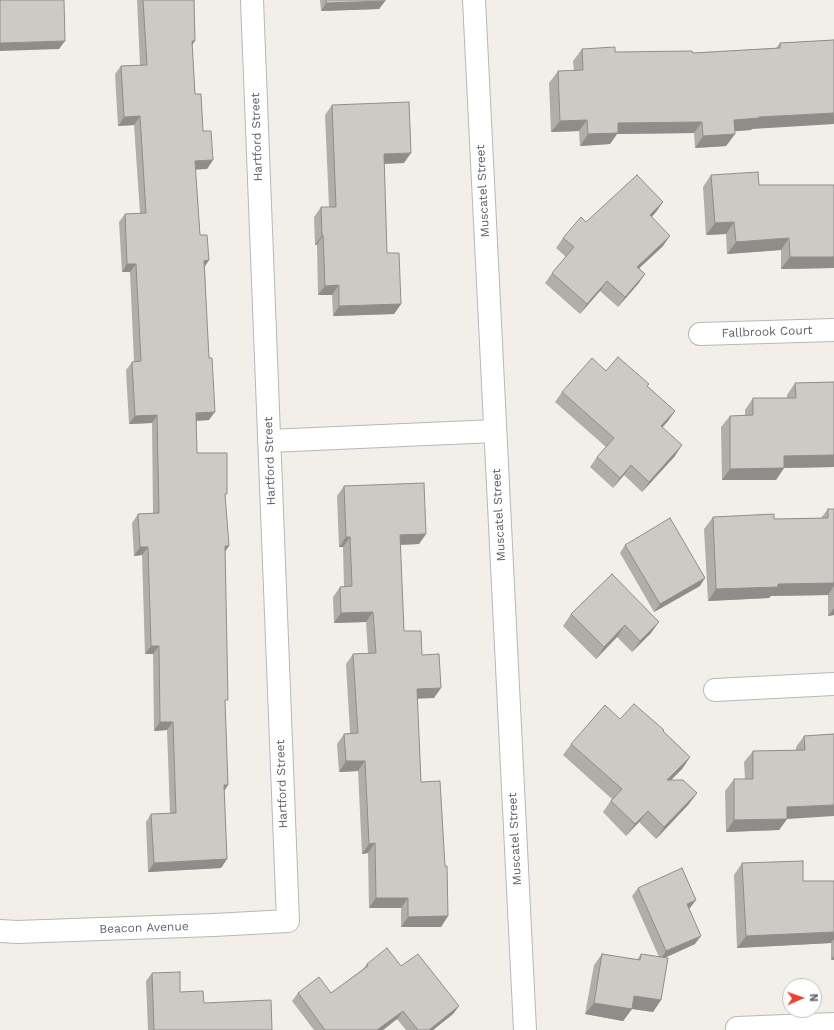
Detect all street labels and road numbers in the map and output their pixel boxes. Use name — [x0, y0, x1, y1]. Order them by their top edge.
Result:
street label: Hartford Street — [248, 92, 266, 182]
street label: Muscatel Street — [473, 144, 493, 238]
street label: Fallbrook Court — [721, 323, 813, 341]
street label: Hartford Street — [261, 416, 279, 506]
street label: Muscatel Street — [489, 468, 509, 562]
street label: Hartford Street — [273, 739, 291, 829]
street label: Muscatel Street — [505, 792, 525, 886]
street label: Beacon Avenue — [99, 919, 189, 937]

